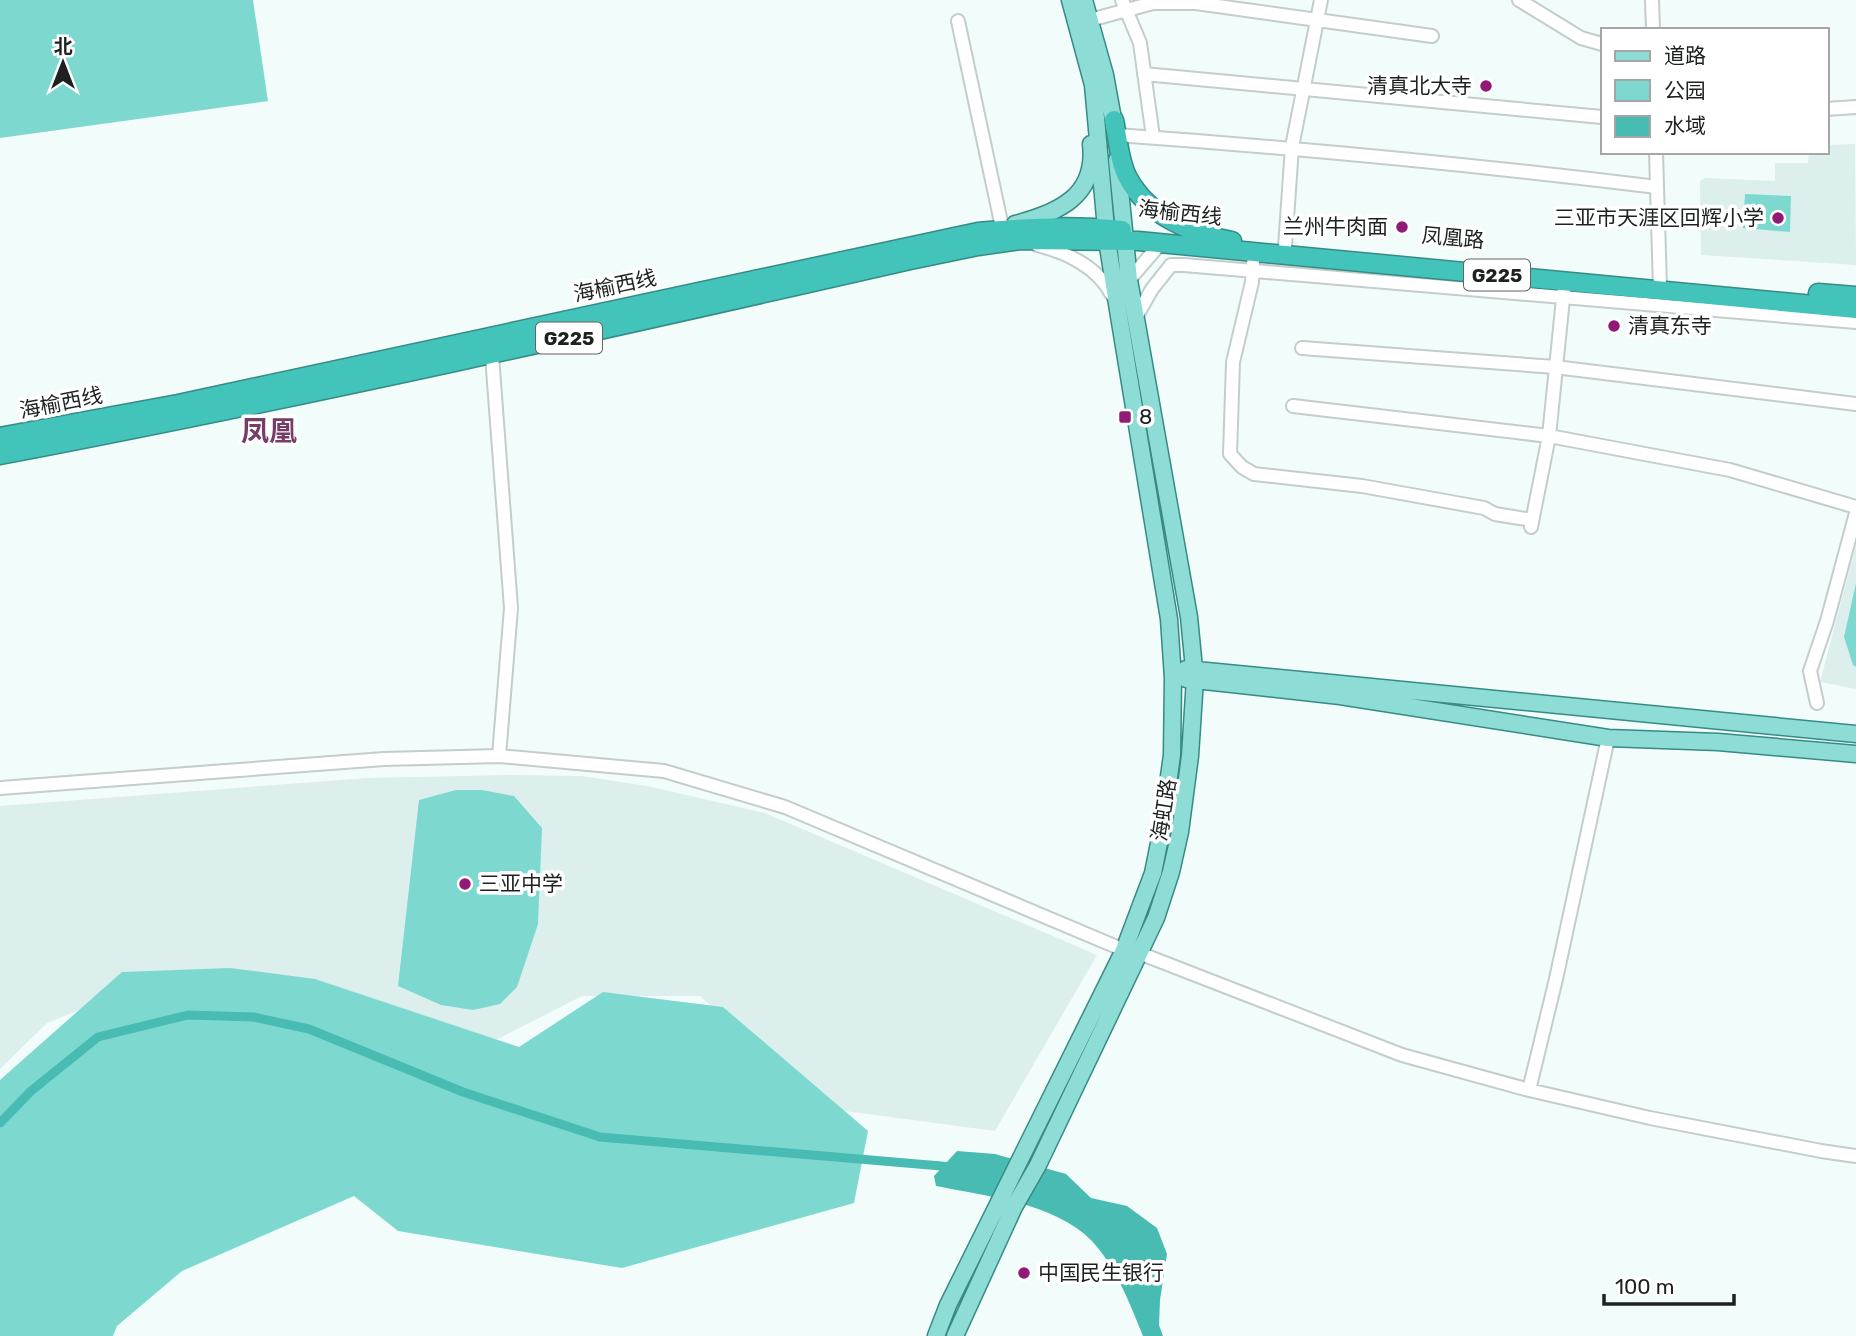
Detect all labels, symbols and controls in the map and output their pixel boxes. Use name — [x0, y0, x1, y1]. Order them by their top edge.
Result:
north arrow — [28, 28, 98, 98]
legend — [1601, 28, 1828, 154]
text: 北 — [53, 35, 73, 58]
text: 道路 — [1664, 43, 1706, 68]
place label: 清真北大寺 — [1367, 73, 1472, 98]
marker: 清真北大寺 — [1478, 78, 1494, 94]
text: 公园 — [1664, 78, 1706, 103]
text: 水域 — [1664, 113, 1706, 138]
street label: 海榆西线 — [1137, 196, 1223, 229]
place label: 三亚市天涯区回辉小学 — [1554, 205, 1764, 230]
marker: 三亚市天涯区回辉小学 — [1770, 210, 1786, 226]
place label: 兰州牛肉面 — [1283, 214, 1388, 239]
marker: 兰州牛肉面 — [1394, 219, 1410, 235]
street label: 凤凰路 — [1421, 222, 1486, 253]
road number: G225 — [1464, 260, 1530, 290]
street label: 海榆西线 — [571, 265, 659, 306]
place label: 清真东寺 — [1628, 313, 1712, 338]
marker: 清真东寺 — [1606, 318, 1622, 334]
road number: G225 — [536, 322, 602, 354]
street label: 海榆西线 — [17, 382, 105, 423]
place label: 8 — [1139, 404, 1152, 429]
marker: 8 — [1117, 409, 1133, 425]
district label: 凤凰 — [241, 415, 297, 448]
street label: 海虹路 — [1146, 777, 1181, 843]
place label: 三亚中学 — [479, 871, 563, 896]
marker: 三亚中学 — [457, 876, 473, 892]
place label: 中国民生银行 — [1038, 1260, 1164, 1285]
scale bar — [1604, 1262, 1734, 1306]
marker: 中国民生银行 — [1016, 1265, 1032, 1281]
text: 100 m — [1615, 1274, 1674, 1299]

